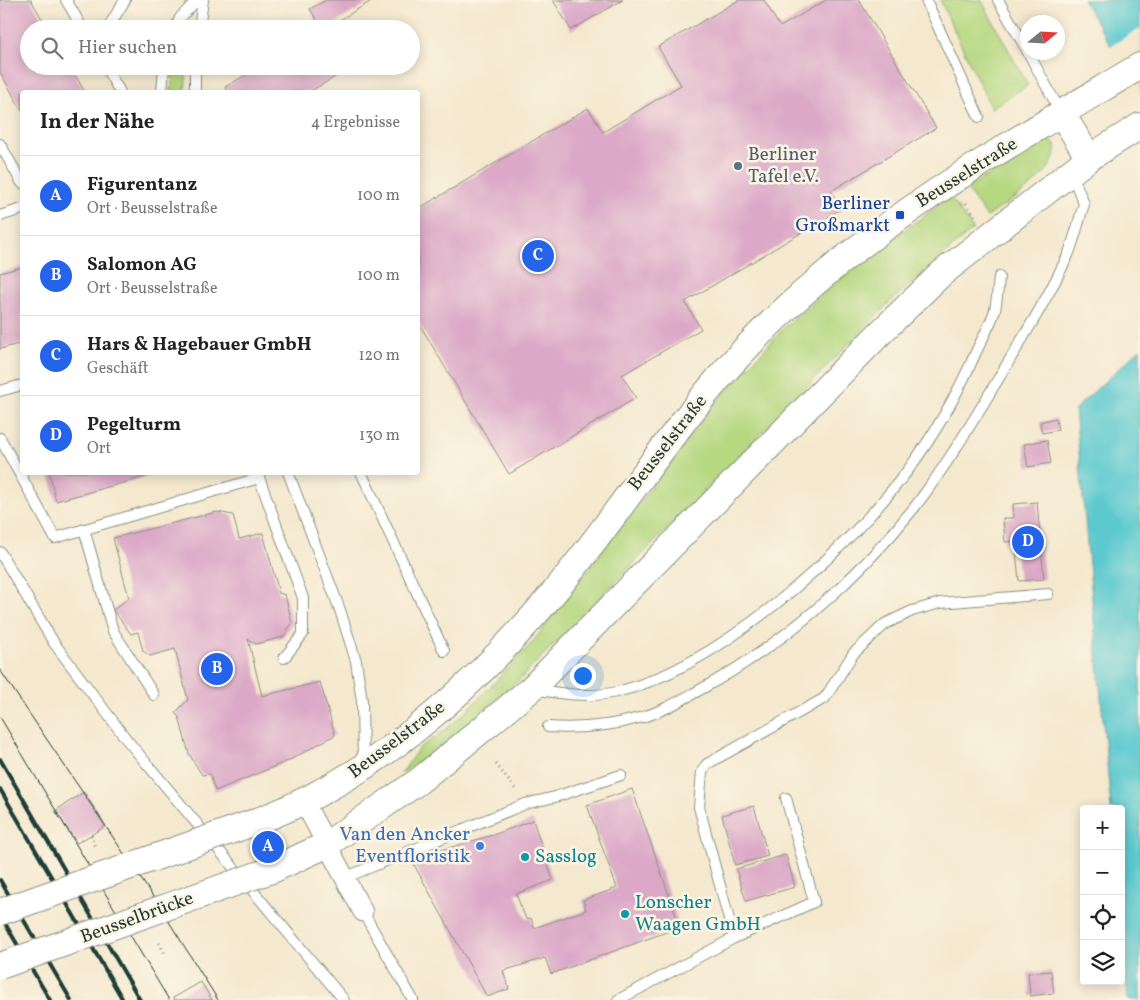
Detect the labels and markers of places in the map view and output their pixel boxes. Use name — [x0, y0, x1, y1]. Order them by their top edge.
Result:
place label: Berliner Tafel e.V. — [748, 142, 819, 190]
marker: Berliner Tafel e.V. — [732, 160, 744, 172]
place label: Berliner Großmarkt — [795, 191, 890, 239]
marker: Berliner Großmarkt — [894, 209, 906, 221]
pin: C — [522, 237, 554, 275]
pin: D — [1012, 523, 1044, 561]
pin: B — [201, 650, 233, 688]
place label: Van den Ancker Eventfloristik — [339, 822, 470, 870]
pin: A — [252, 828, 284, 866]
marker: Van den Ancker Eventfloristik — [474, 840, 486, 852]
place label: Sasslog — [535, 844, 597, 870]
marker: Sasslog — [519, 851, 531, 863]
place label: Lonscher Waagen GmbH — [635, 890, 761, 938]
marker: Lonscher Waagen GmbH — [619, 908, 631, 920]

